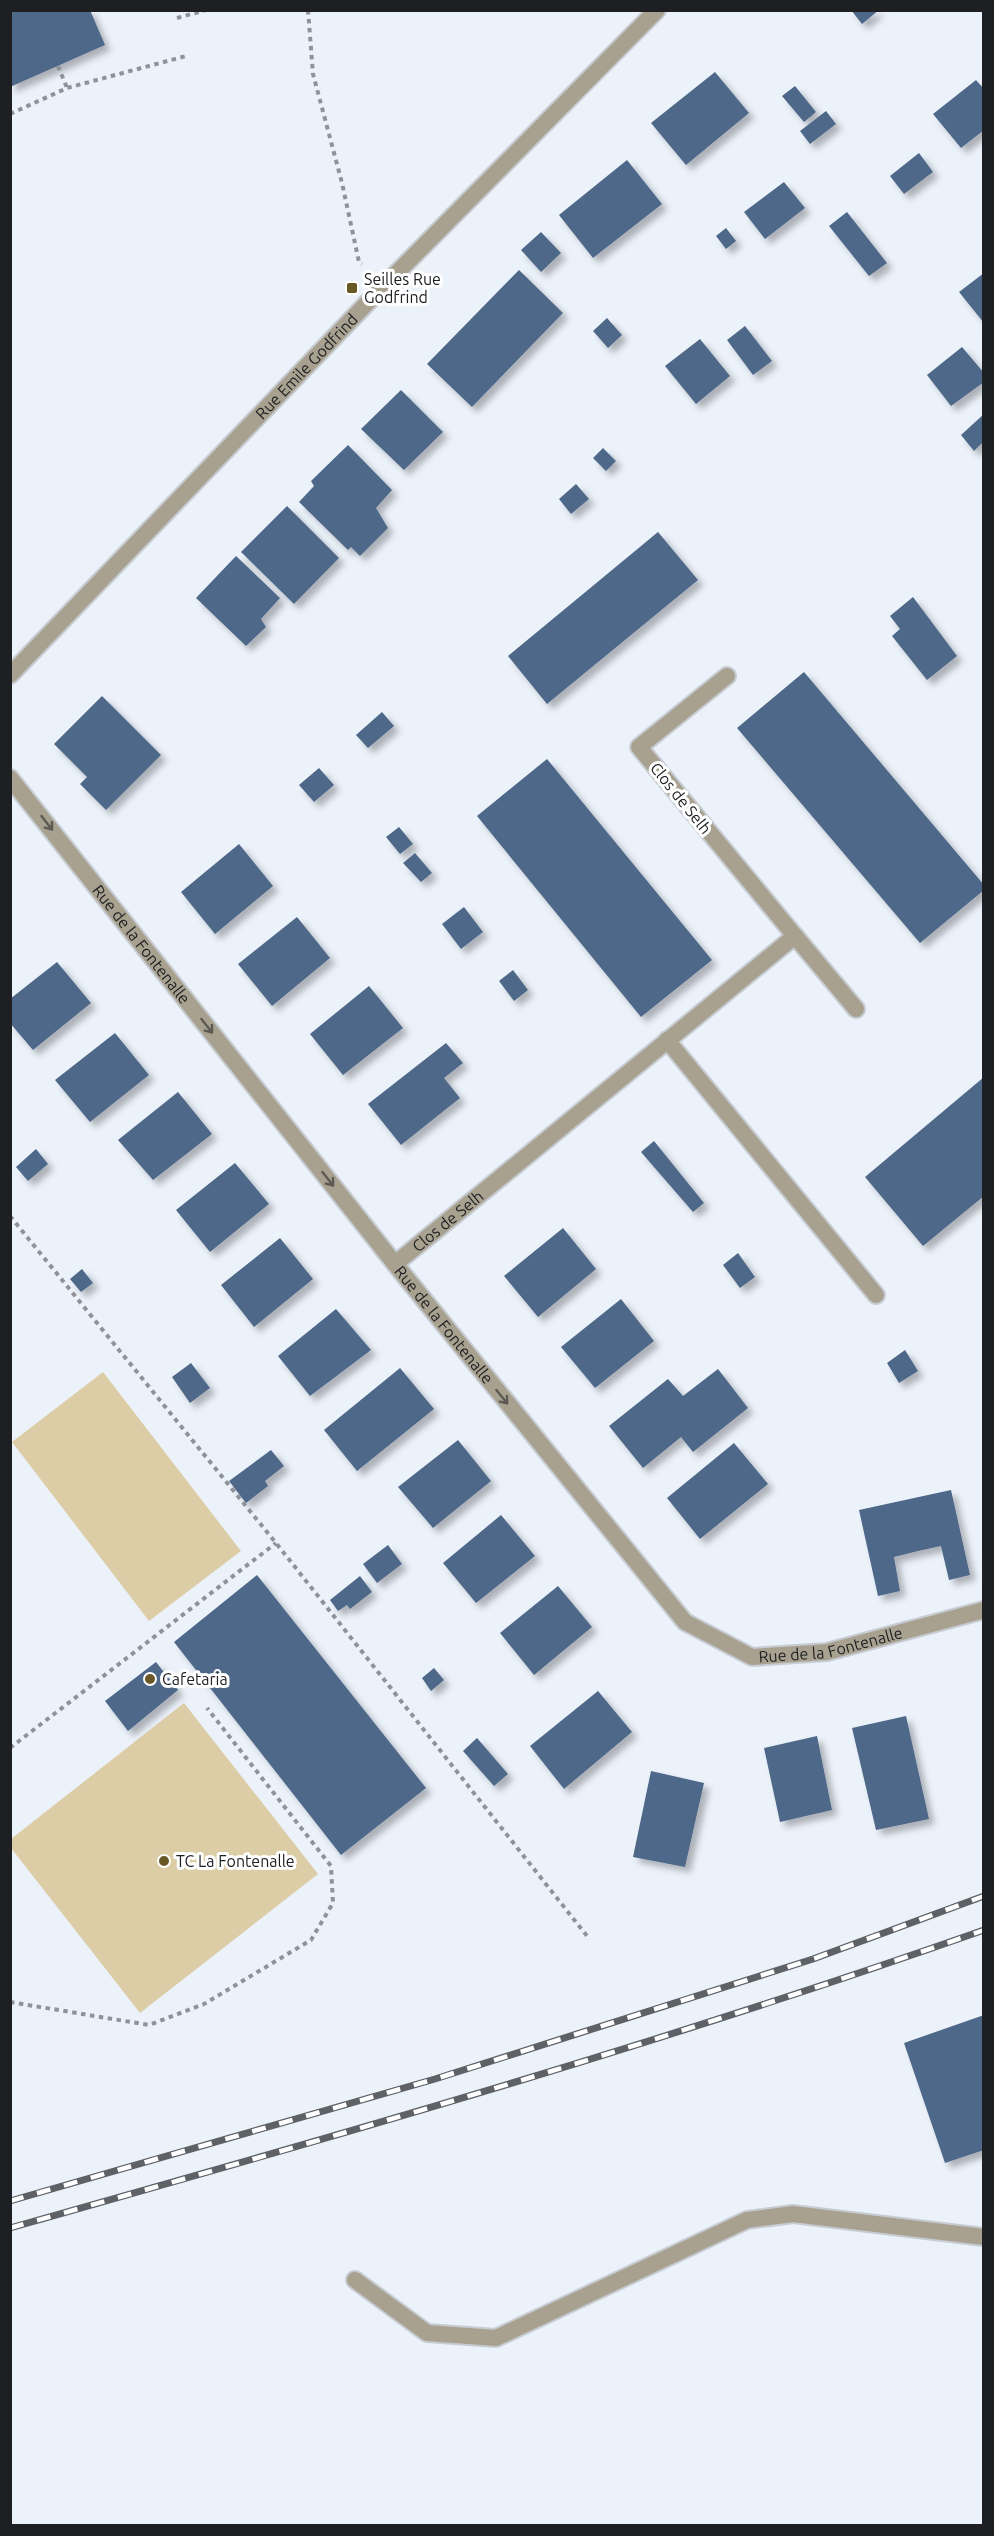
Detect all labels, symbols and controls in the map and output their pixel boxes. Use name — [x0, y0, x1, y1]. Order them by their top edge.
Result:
place label: Seilles Rue Godfrind — [364, 270, 441, 306]
marker: Seilles Rue Godfrind — [345, 281, 359, 295]
street label: Rue Emile Godfrind — [252, 310, 361, 423]
street label: Clos de Selh — [647, 759, 715, 837]
one-way arrow — [40, 815, 53, 831]
street label: Rue de la Fontenalle — [89, 881, 194, 1007]
one-way arrow — [200, 1018, 213, 1034]
one-way arrow — [321, 1171, 334, 1187]
street label: Clos de Selh — [408, 1187, 487, 1255]
street label: Rue de la Fontenalle — [391, 1262, 497, 1387]
one-way arrow — [496, 1388, 509, 1404]
street label: Rue de la Fontenalle — [758, 1623, 904, 1666]
place label: Cafetaria — [162, 1670, 228, 1688]
marker: Cafetaria — [143, 1672, 157, 1686]
place label: TC La Fontenalle — [176, 1852, 295, 1870]
marker: TC La Fontenalle — [157, 1854, 171, 1868]

